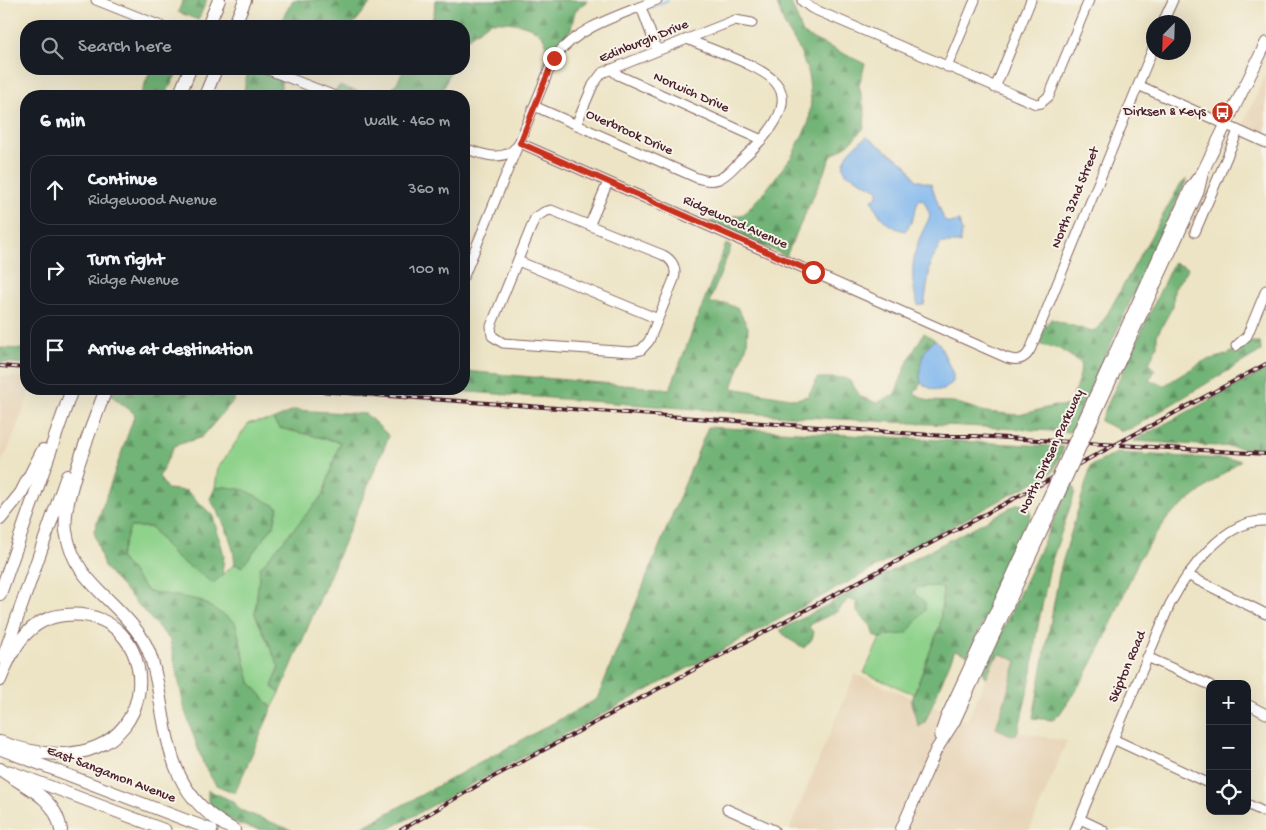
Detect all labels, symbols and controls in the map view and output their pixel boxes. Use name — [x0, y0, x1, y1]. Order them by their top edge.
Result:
north arrow — [1146, 15, 1191, 60]
street label: Edinburgh Drive — [597, 16, 692, 68]
search box — [20, 20, 470, 75]
icon: search — [38, 34, 66, 62]
text: Search here — [78, 36, 172, 59]
route end — [543, 47, 566, 70]
street label: Norwich Drive — [650, 69, 732, 118]
bus stop icon: Dirksen & Keys — [1210, 100, 1234, 124]
place label: Dirksen & Keys — [1123, 104, 1207, 121]
street label: Overbrook Drive — [583, 106, 676, 160]
text: 6 min — [40, 110, 85, 135]
text: Walk · 460 m — [364, 113, 450, 132]
street label: North 32nd Street — [1048, 144, 1105, 251]
text: Continue — [88, 169, 157, 192]
icon: ahead — [41, 176, 69, 204]
text: 360 m — [408, 181, 449, 200]
text: Ridgewood Avenue — [88, 192, 217, 211]
street label: Ridgewood Avenue — [680, 192, 791, 254]
text: Turn right — [88, 249, 164, 272]
icon: right — [41, 256, 69, 284]
text: 100 m — [409, 261, 449, 280]
route start — [802, 261, 825, 284]
text: Ridge Avenue — [88, 272, 179, 291]
icon: arrive — [41, 336, 69, 364]
text: Arrive at destination — [88, 339, 252, 362]
street label: North Dirksen Parkway — [1016, 387, 1088, 517]
street label: Skipton Road — [1105, 627, 1151, 705]
map controls — [1206, 680, 1251, 815]
button: + — [1206, 680, 1251, 725]
button: − — [1206, 725, 1251, 770]
street label: East Sangamon Avenue — [44, 743, 179, 808]
button: locate — [1206, 770, 1251, 815]

